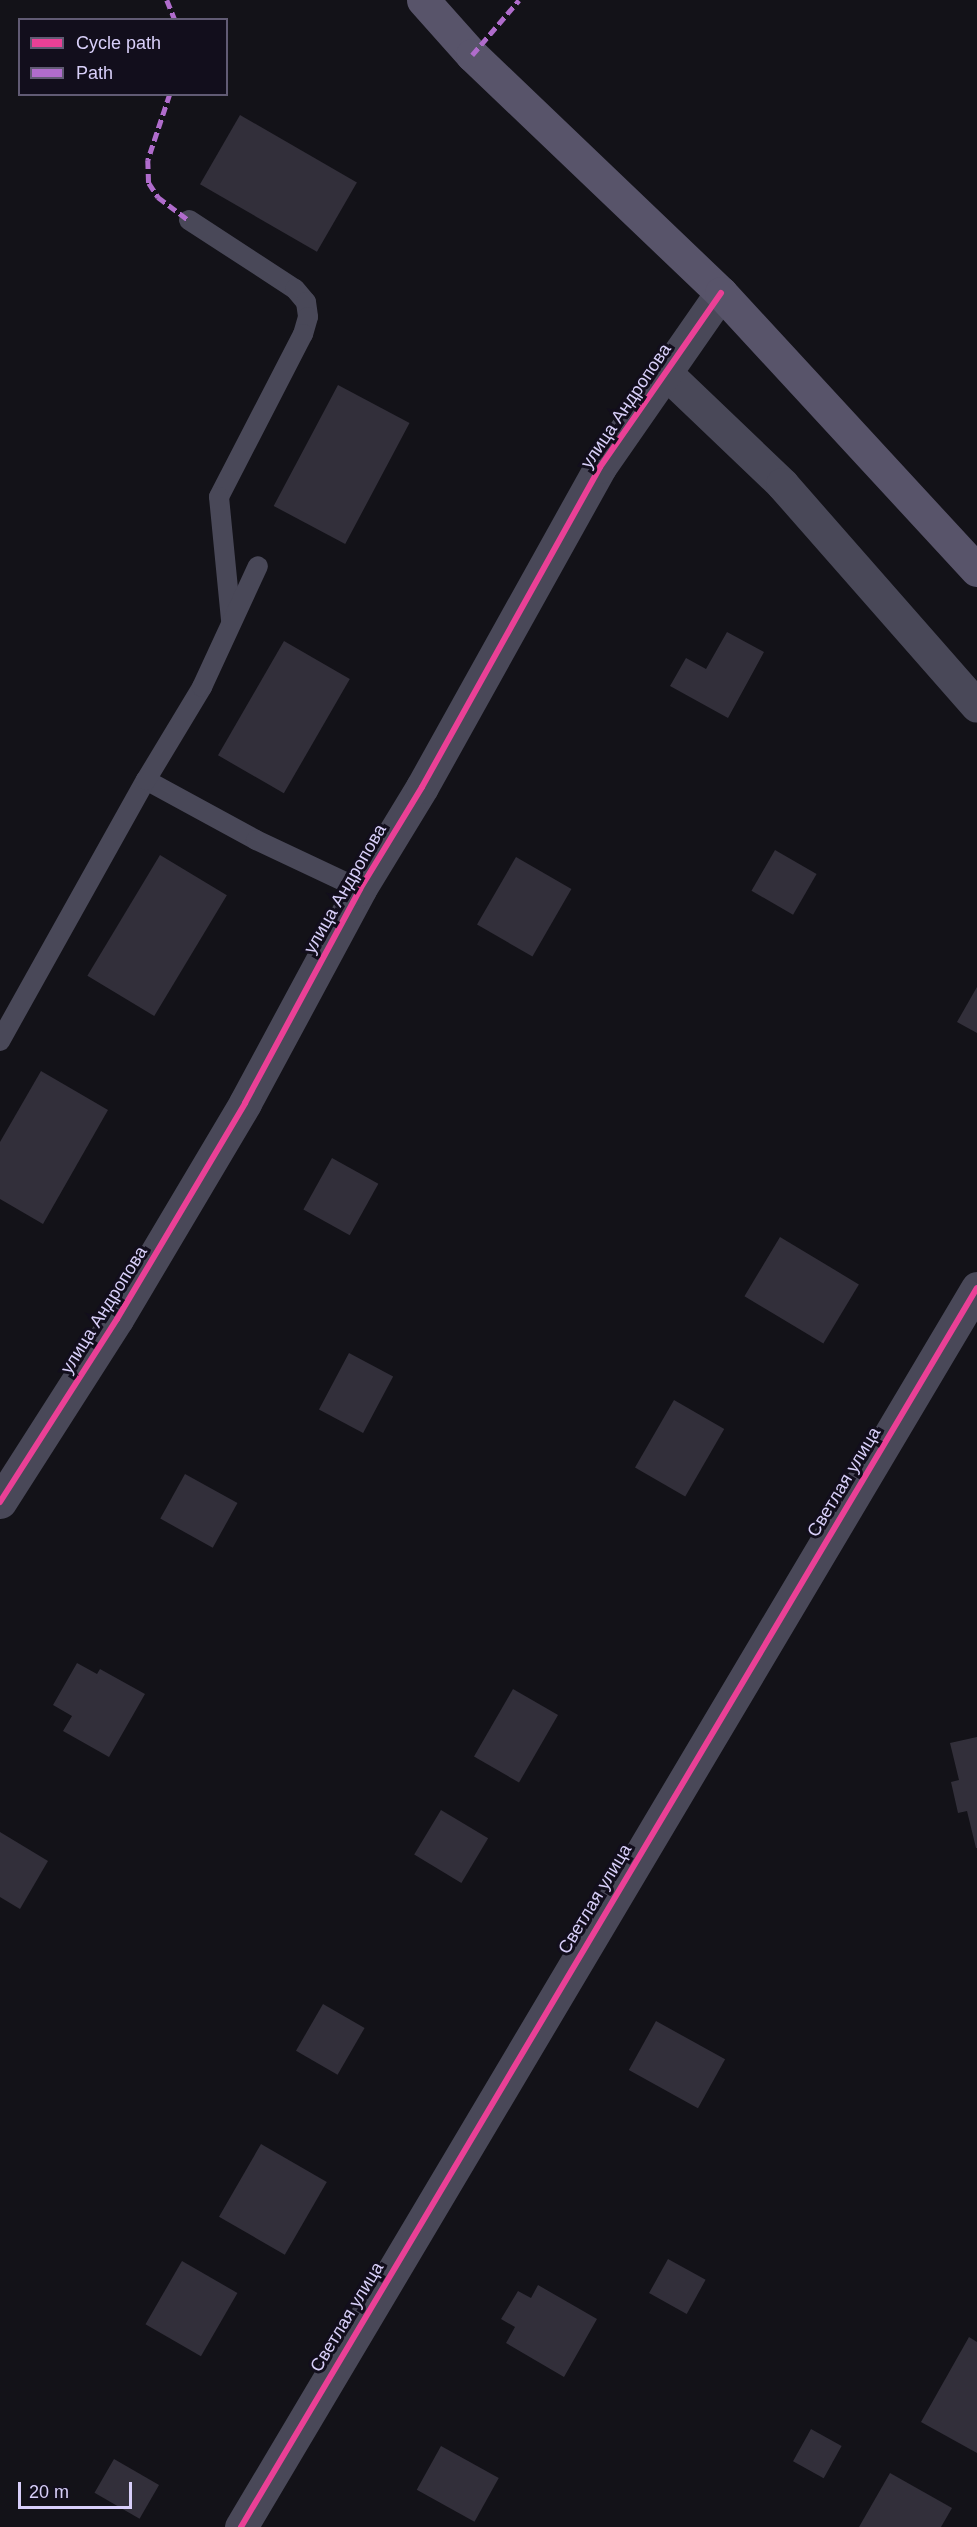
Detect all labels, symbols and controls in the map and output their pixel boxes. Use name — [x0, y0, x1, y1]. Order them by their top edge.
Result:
legend — [18, 18, 228, 96]
text: Cycle path — [76, 33, 161, 53]
text: Path — [76, 63, 113, 83]
street label: улица Андропова — [576, 339, 676, 473]
street label: улица Андропова — [299, 820, 391, 958]
street label: улица Андропова — [56, 1242, 152, 1378]
street label: Светлая улица — [803, 1423, 885, 1541]
street label: Светлая улица — [554, 1840, 636, 1958]
street label: Светлая улица — [306, 2258, 388, 2376]
scale bar — [21, 2470, 135, 2508]
text: 20 m — [29, 2482, 69, 2502]

